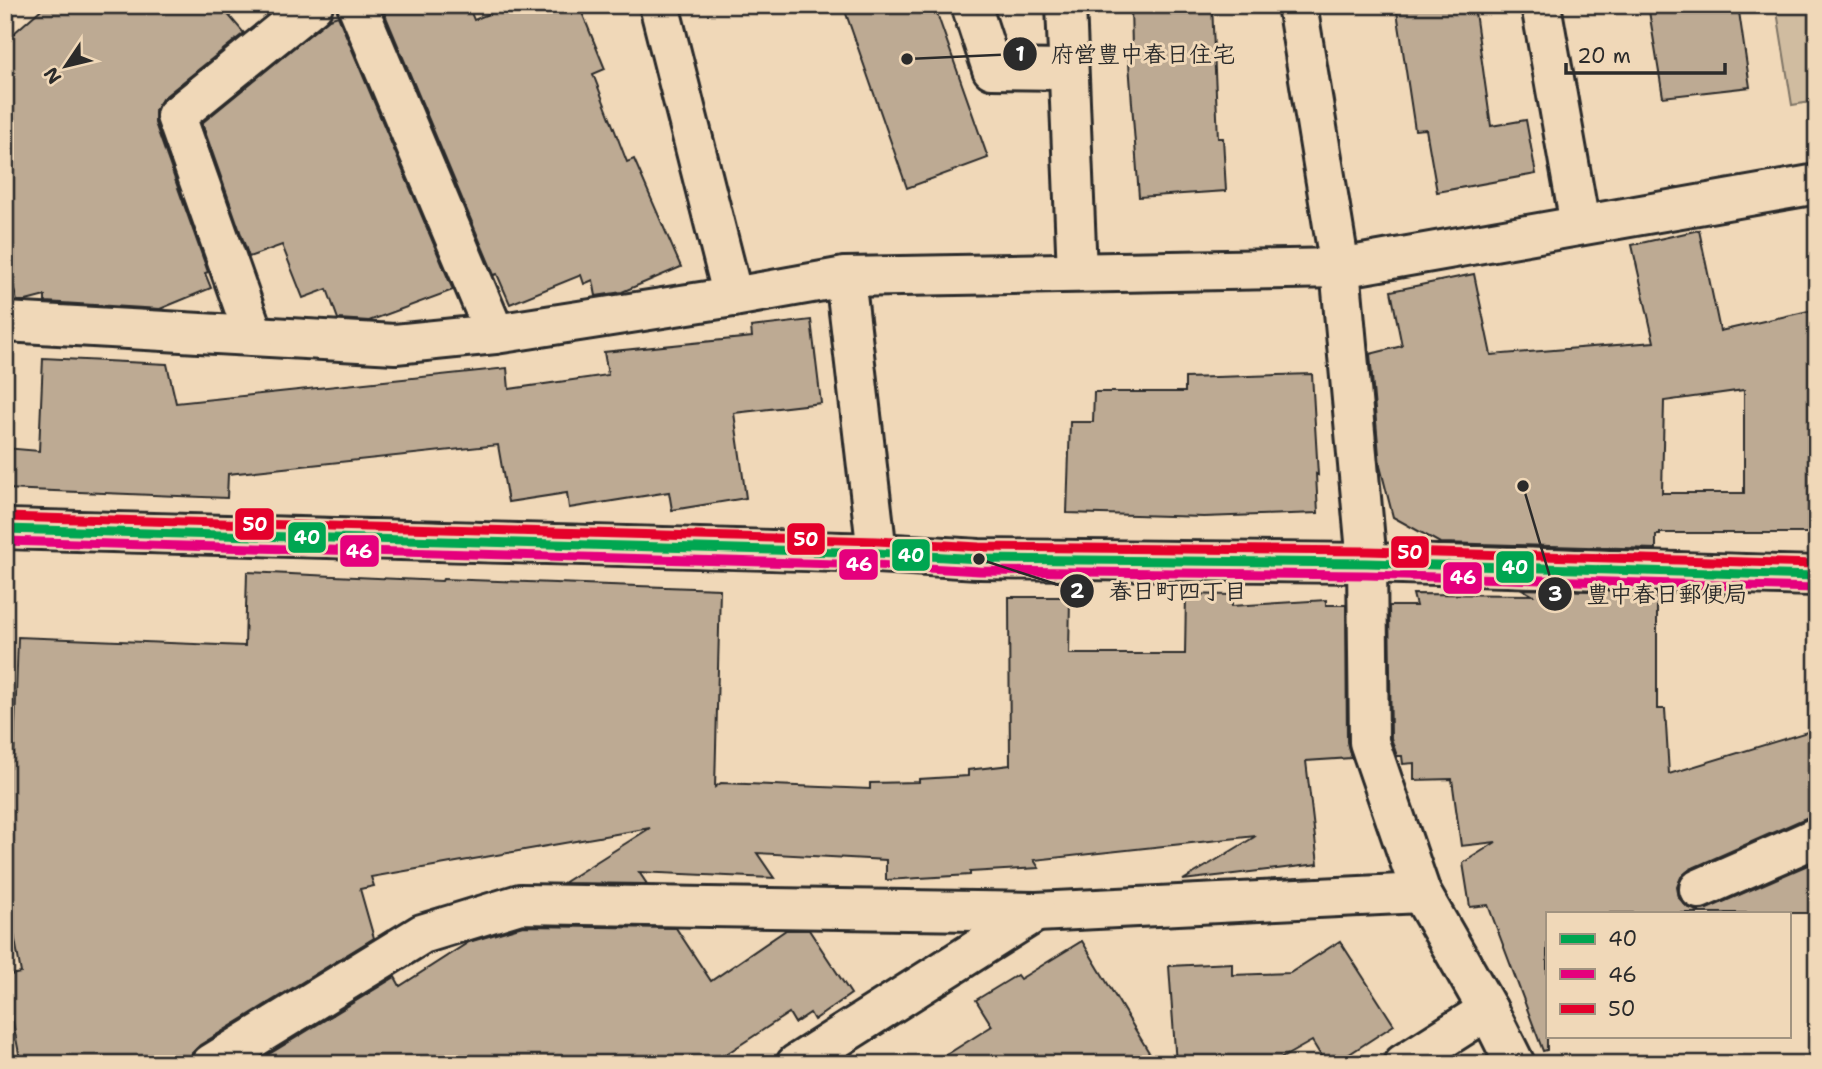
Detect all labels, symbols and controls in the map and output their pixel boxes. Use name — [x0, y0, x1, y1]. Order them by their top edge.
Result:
north arrow — [32, 32, 102, 102]
callout: 府営豊中春日住宅 — [1002, 32, 1249, 76]
scale bar — [1566, 32, 1726, 76]
text: 府営豊中春日住宅 — [1051, 39, 1235, 69]
text: 1 — [1015, 40, 1025, 68]
text: 20 m — [1577, 42, 1631, 70]
text: N — [38, 62, 67, 89]
line badge: 50 — [234, 507, 275, 541]
text: 50 — [242, 512, 268, 537]
line badge: 40 — [287, 521, 327, 554]
line badge: 50 — [786, 522, 826, 556]
text: 40 — [294, 525, 320, 550]
text: 50 — [793, 527, 819, 552]
line badge: 46 — [339, 534, 380, 568]
line badge: 50 — [1390, 535, 1430, 569]
line badge: 40 — [891, 538, 931, 572]
text: 46 — [346, 539, 372, 564]
text: 50 — [1397, 540, 1423, 565]
text: 40 — [898, 543, 924, 568]
line badge: 46 — [838, 548, 879, 581]
line badge: 40 — [1495, 550, 1535, 584]
text: 46 — [846, 552, 872, 577]
text: 40 — [1502, 555, 1528, 580]
line badge: 46 — [1442, 561, 1483, 595]
text: 46 — [1450, 565, 1476, 590]
callout: 春日町四丁目 — [1060, 569, 1261, 613]
callout: 豊中春日郵便局 — [1538, 572, 1762, 616]
text: 春日町四丁目 — [1109, 576, 1247, 606]
text: 2 — [1070, 577, 1085, 605]
text: 豊中春日郵便局 — [1587, 579, 1748, 609]
text: 3 — [1548, 580, 1562, 608]
legend — [1546, 912, 1790, 1038]
text: 40 — [1608, 925, 1637, 953]
text: 46 — [1608, 961, 1637, 989]
text: 50 — [1608, 995, 1635, 1023]

